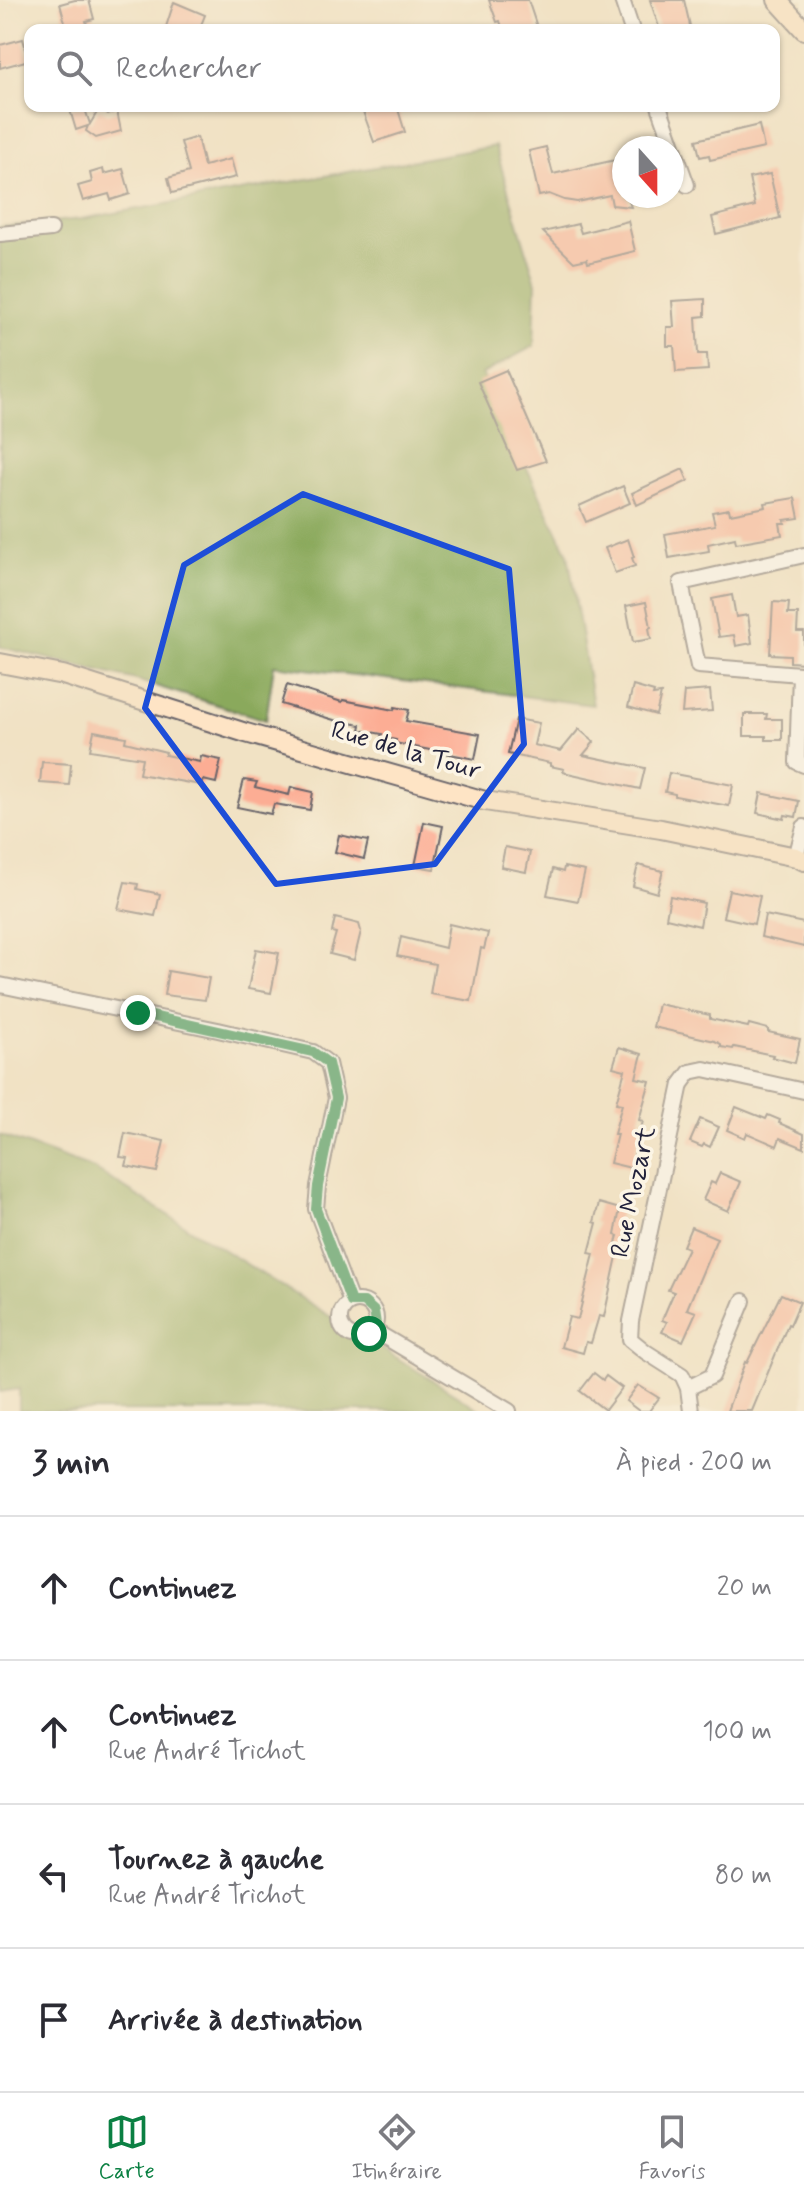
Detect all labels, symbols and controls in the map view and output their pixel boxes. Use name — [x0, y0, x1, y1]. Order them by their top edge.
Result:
search box — [24, 24, 780, 112]
icon: search — [52, 46, 96, 90]
text: Rechercher — [116, 49, 262, 88]
north arrow — [612, 136, 684, 208]
street label: Rue de la Tour — [327, 713, 485, 789]
route end — [120, 995, 156, 1031]
street label: Rue Mozart — [604, 1123, 664, 1261]
route start — [351, 1316, 387, 1352]
text: 3 min — [32, 1441, 110, 1486]
text: À pied · 200 m — [616, 1446, 772, 1480]
icon: ahead — [32, 1566, 76, 1610]
text: Continuez — [108, 1569, 237, 1608]
text: 20 m — [717, 1571, 772, 1605]
text: Continuez — [108, 1696, 237, 1735]
icon: ahead — [32, 1710, 76, 1754]
text: 100 m — [702, 1715, 772, 1749]
text: Rue André Trichot — [108, 1735, 306, 1769]
text: Tournez à gauche — [108, 1840, 324, 1879]
icon: left — [32, 1854, 76, 1898]
text: 80 m — [715, 1859, 772, 1893]
text: Rue André Trichot — [108, 1879, 306, 1913]
icon: arrive — [32, 1998, 76, 2042]
text: Arrivée à destination — [108, 2001, 363, 2040]
tab: Carte — [98, 2110, 155, 2186]
tab: Itinéraire — [352, 2110, 442, 2186]
tab: Favoris — [639, 2110, 706, 2186]

